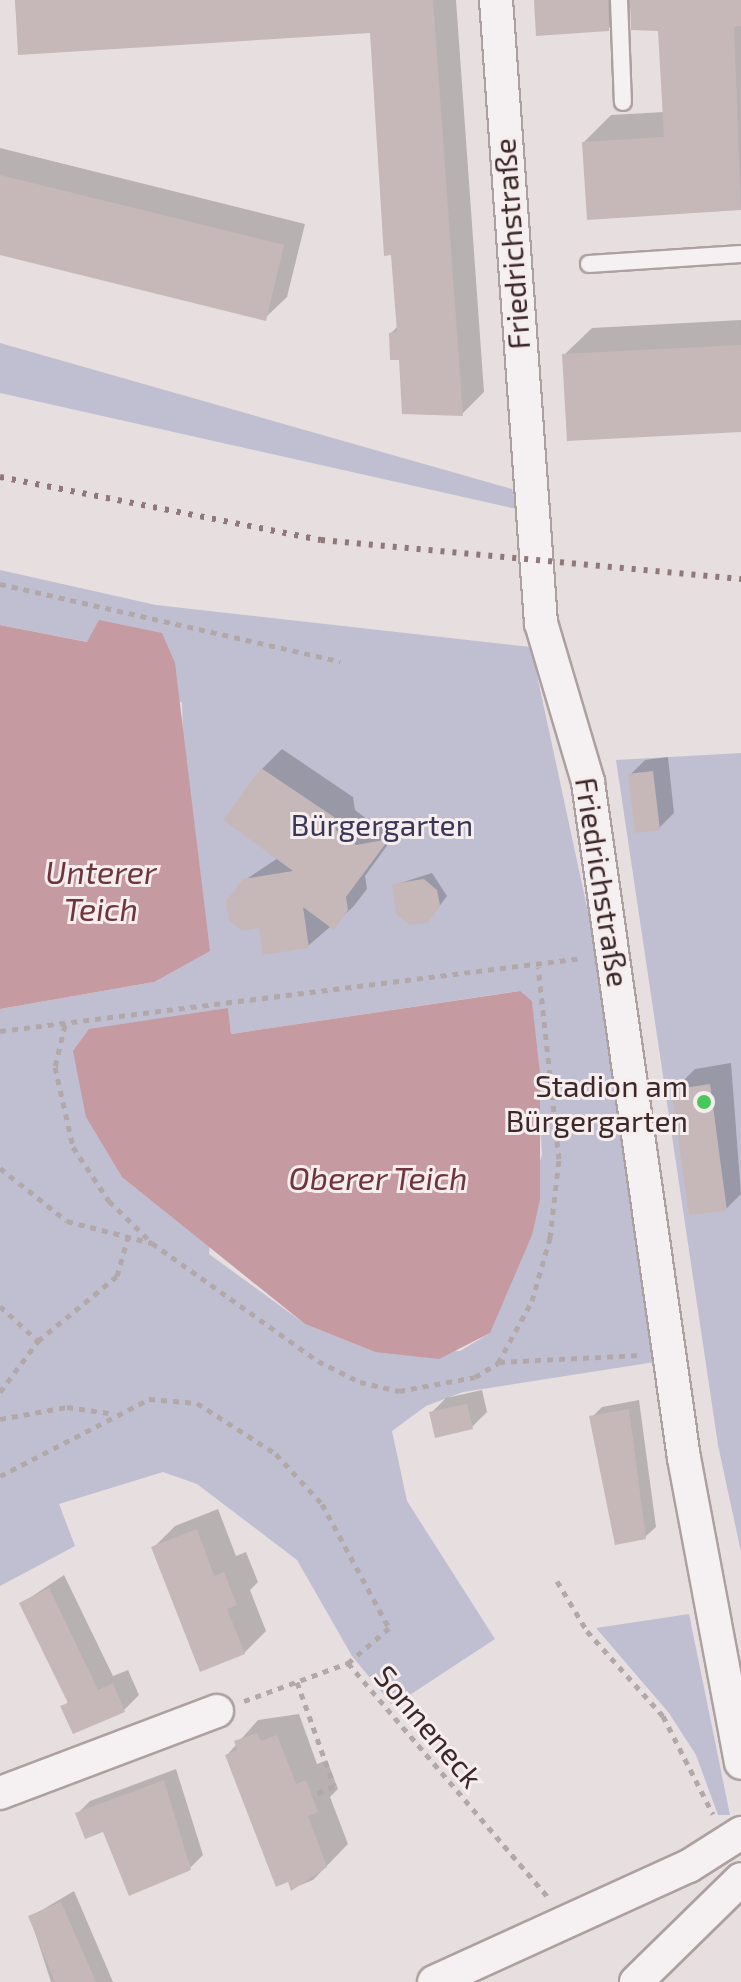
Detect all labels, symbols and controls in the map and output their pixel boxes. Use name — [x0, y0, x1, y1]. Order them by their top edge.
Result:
street label: Friedrichstraße — [486, 137, 536, 351]
street label: Friedrichstraße — [569, 775, 637, 989]
park label: Bürgergarten — [291, 806, 473, 842]
water label: Unterer Teich — [45, 853, 157, 928]
place label: Stadion am Bürgergarten — [506, 1067, 688, 1138]
marker: Stadion am Bürgergarten — [695, 1093, 713, 1111]
water label: Oberer Teich — [288, 1158, 468, 1196]
street label: Sonneneck — [368, 1658, 490, 1794]

